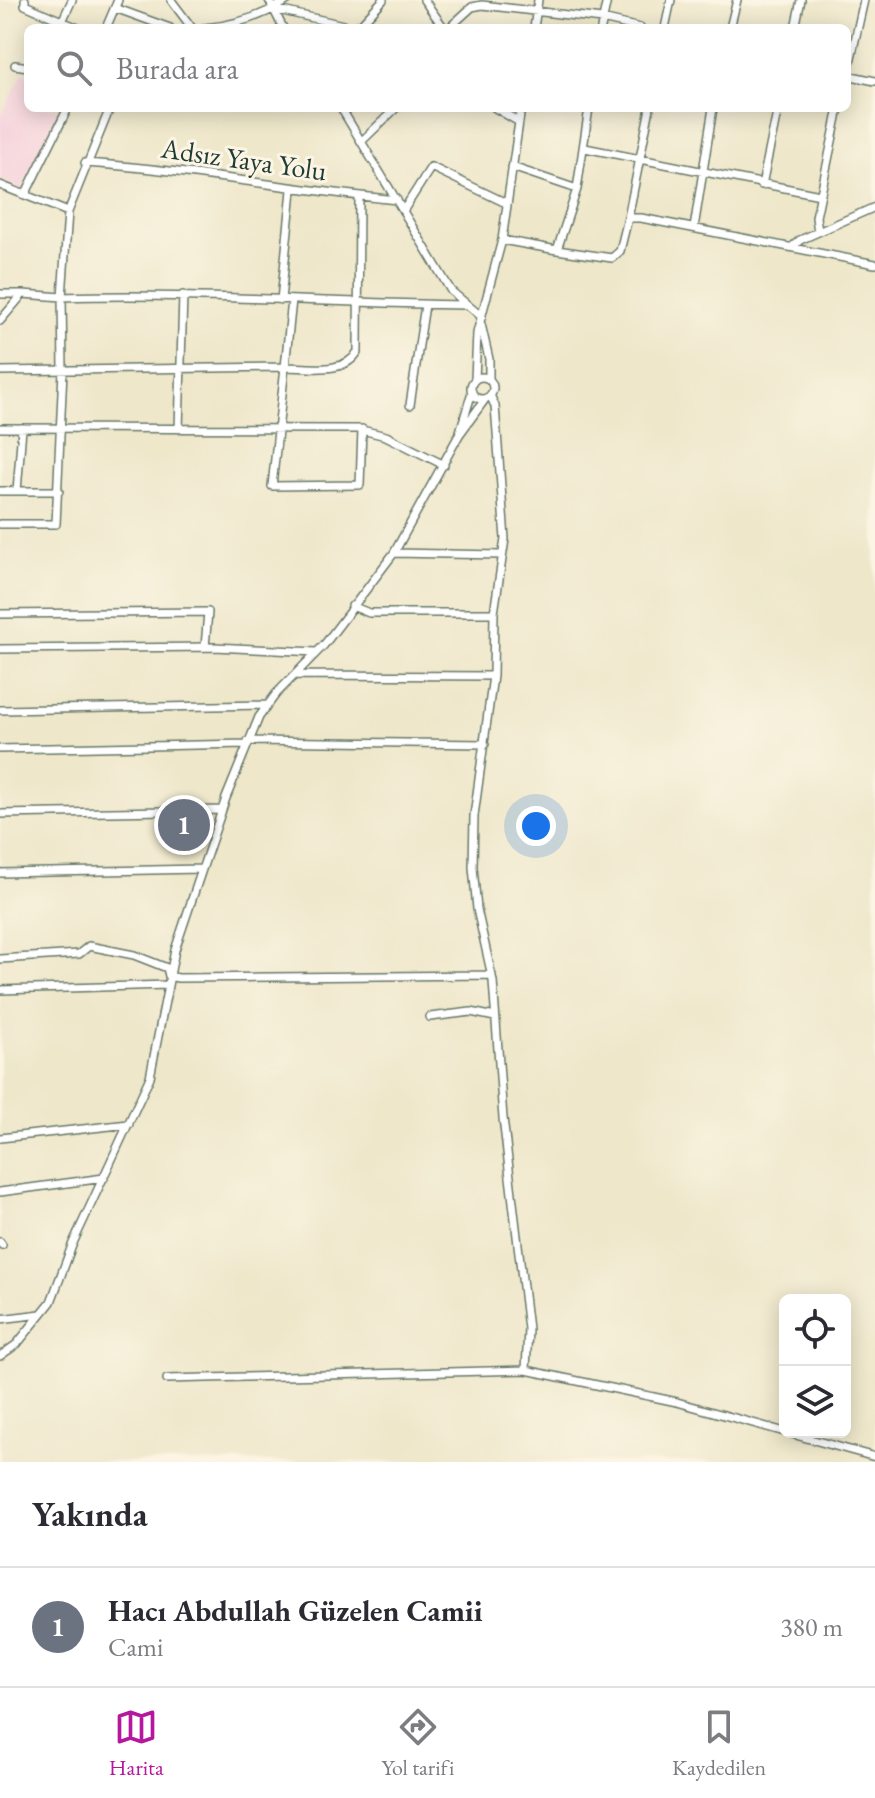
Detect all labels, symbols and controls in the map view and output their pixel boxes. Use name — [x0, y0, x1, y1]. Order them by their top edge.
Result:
search box — [24, 24, 851, 112]
icon: search — [52, 46, 96, 90]
text: Burada ara — [116, 49, 239, 88]
street label: Adsız Yaya Yolu — [158, 129, 329, 188]
pin: 1 — [158, 795, 210, 855]
your location — [516, 806, 556, 846]
map controls — [779, 1294, 851, 1438]
button: locate — [779, 1294, 851, 1366]
button: layers — [779, 1366, 851, 1438]
text: Yakında — [32, 1492, 148, 1536]
text: Hacı Abdullah Güzelen Camii — [108, 1591, 483, 1630]
text: 1 — [51, 1610, 65, 1644]
text: 380 m — [780, 1610, 843, 1644]
text: Cami — [108, 1630, 163, 1664]
tab: Harita — [109, 1705, 164, 1782]
tab: Yol tarifi — [381, 1705, 455, 1782]
tab: Kaydedilen — [672, 1705, 766, 1782]

